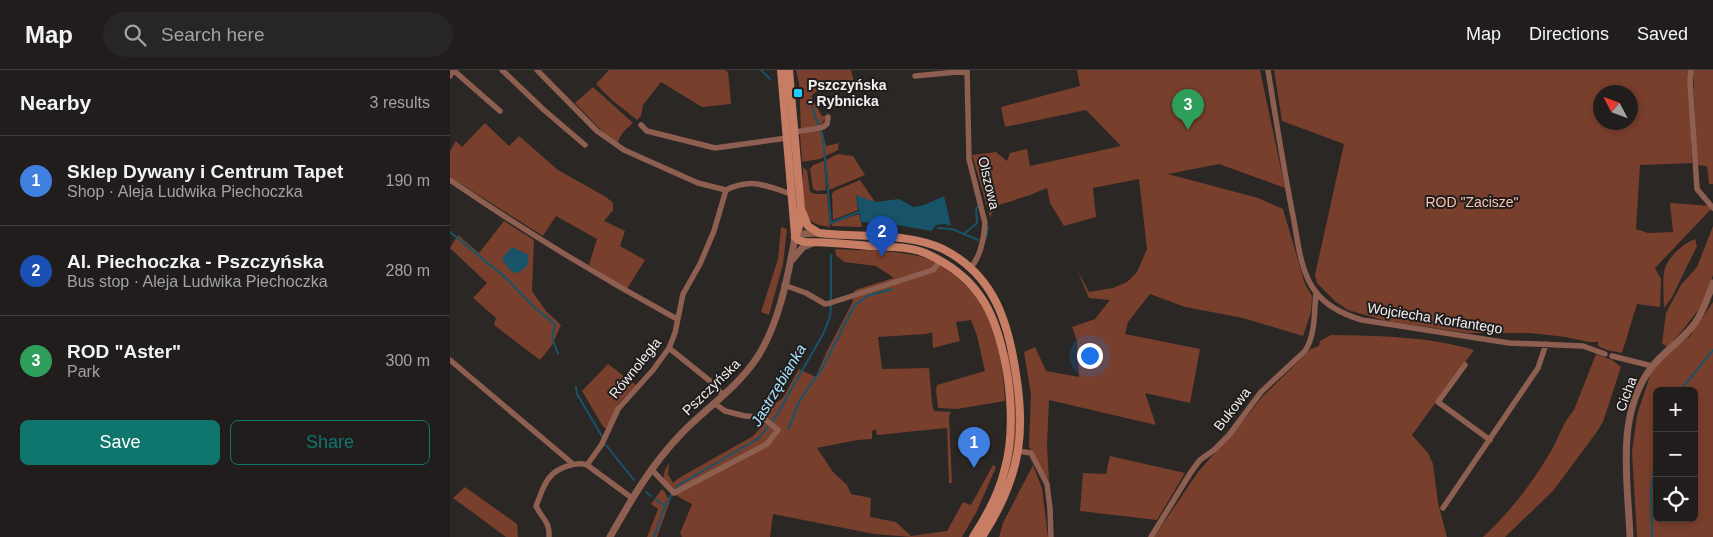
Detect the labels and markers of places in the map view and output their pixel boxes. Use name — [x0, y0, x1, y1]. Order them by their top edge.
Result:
place label: Pszczyńska - Rybnicka — [808, 77, 887, 109]
marker: Pszczyńska - Rybnicka — [792, 87, 804, 99]
pin: 3 — [1172, 89, 1204, 130]
pin: 2 — [866, 216, 898, 257]
pin: 1 — [958, 427, 990, 468]

